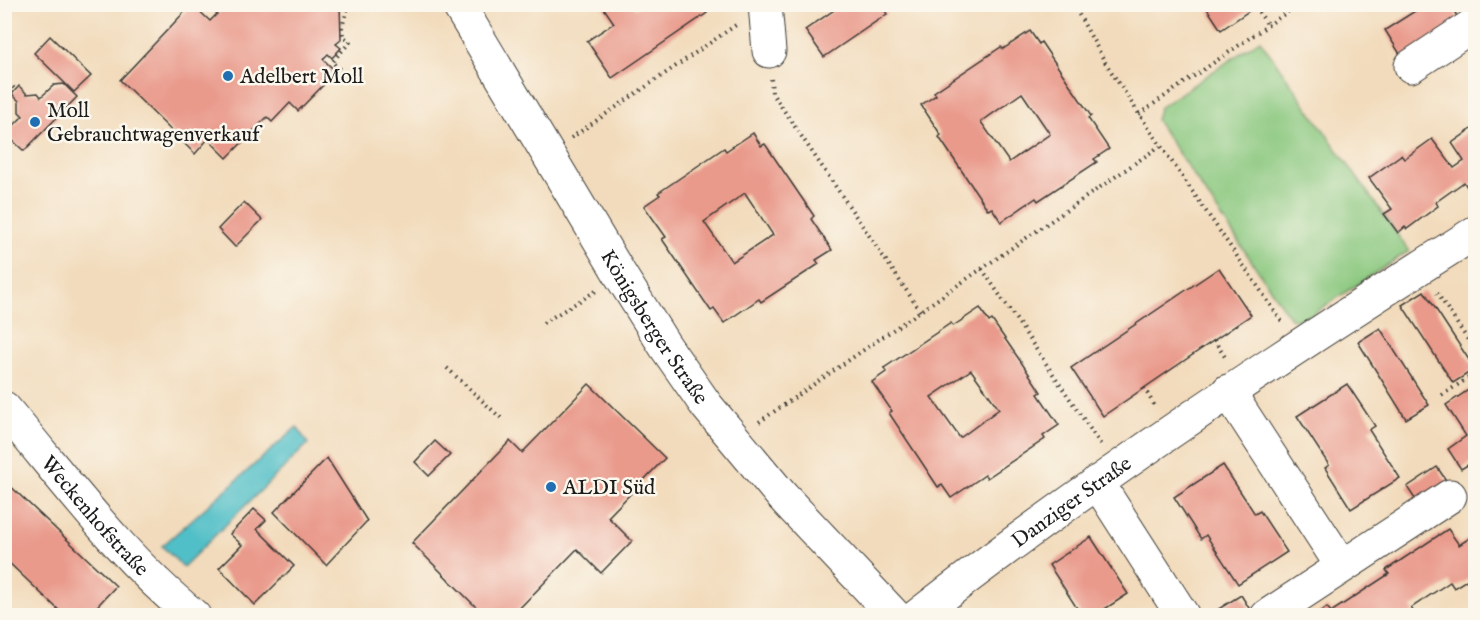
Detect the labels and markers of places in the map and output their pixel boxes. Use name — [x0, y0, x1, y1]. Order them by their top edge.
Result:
place label: Adelbert Moll — [239, 64, 364, 91]
marker: Adelbert Moll — [221, 69, 235, 83]
place label: Moll Gebrauchtwagenverkauf — [47, 98, 263, 149]
marker: Moll Gebrauchtwagenverkauf — [28, 115, 42, 129]
place label: ALDI Süd — [562, 475, 656, 502]
marker: ALDI Süd — [544, 480, 558, 494]

